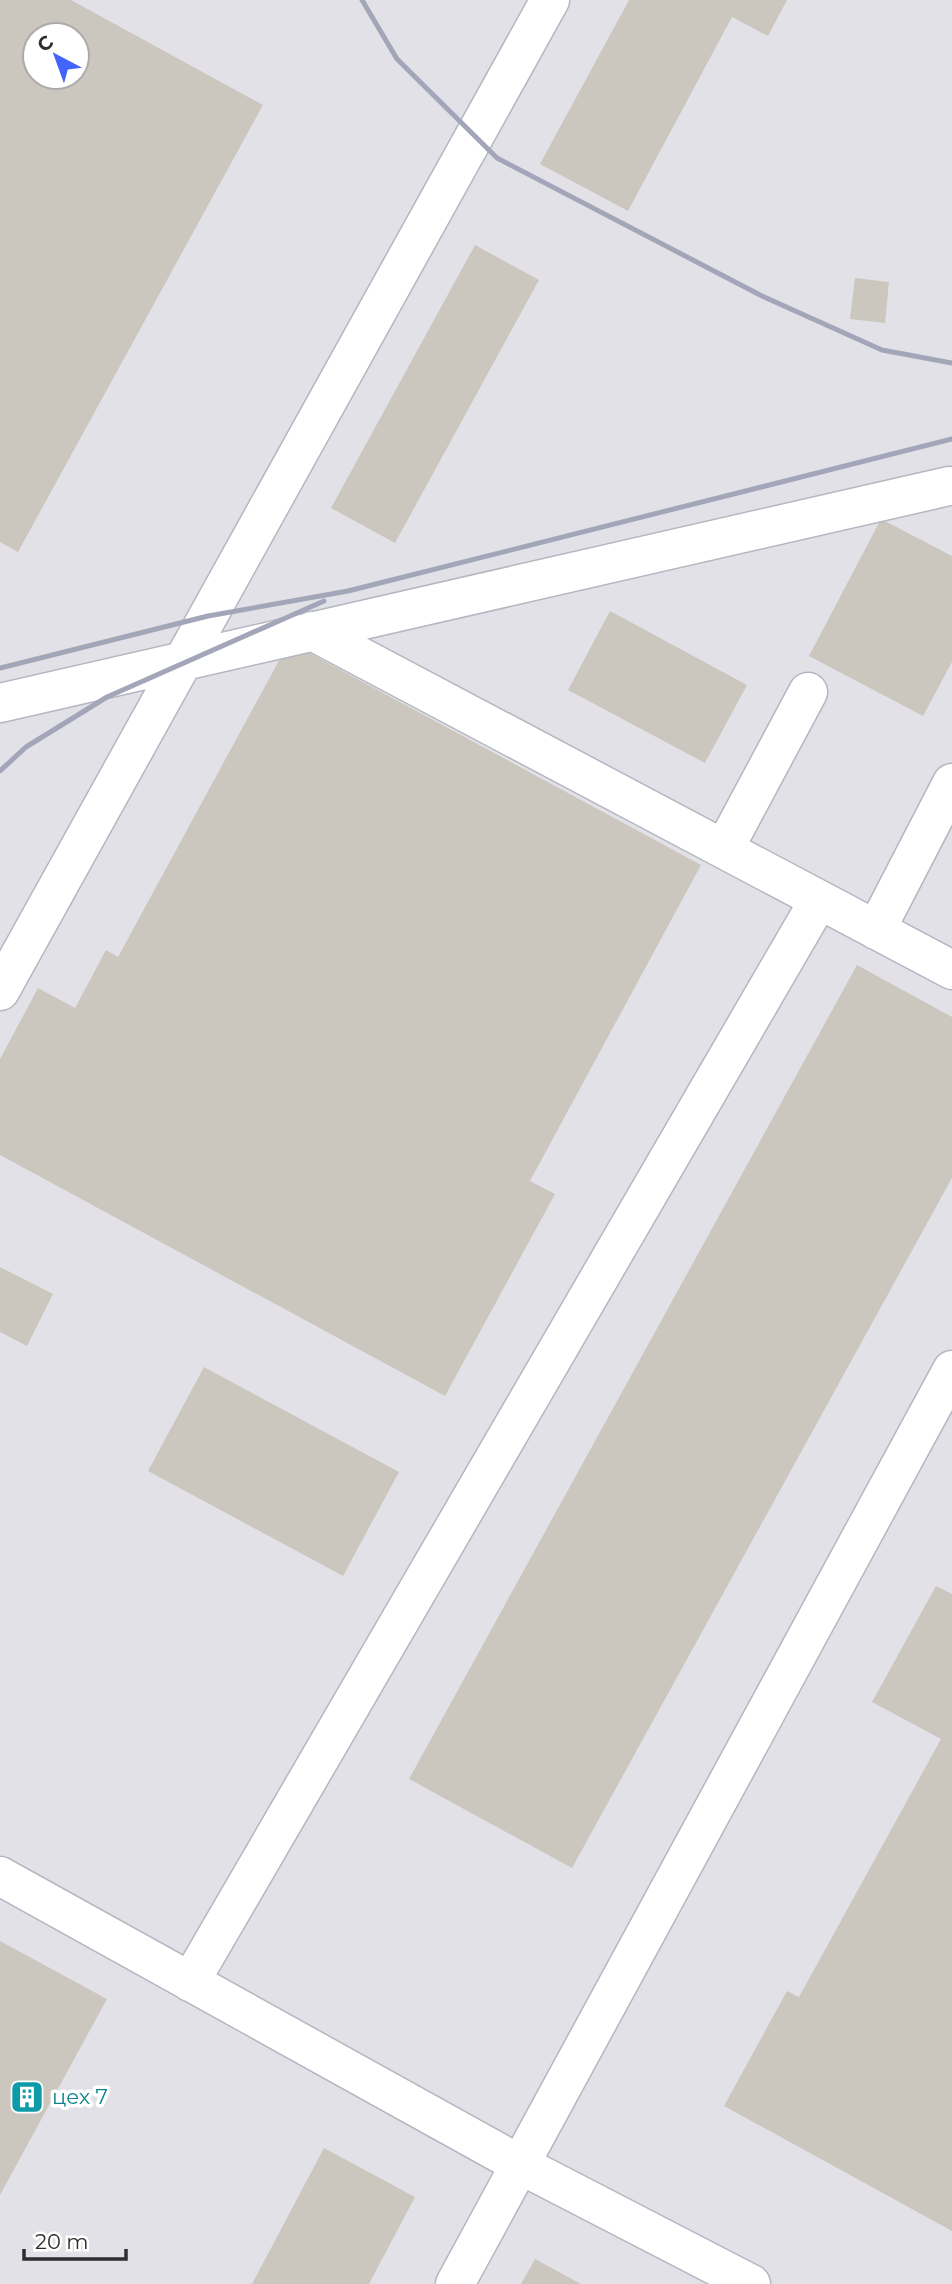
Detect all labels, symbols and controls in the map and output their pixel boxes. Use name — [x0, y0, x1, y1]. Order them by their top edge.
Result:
north arrow — [21, 21, 91, 91]
text: С — [32, 30, 58, 57]
building icon: цех 7 — [8, 2078, 46, 2116]
place label: цех 7 — [52, 2084, 108, 2109]
scale bar — [24, 2218, 126, 2262]
text: 20 m — [35, 2229, 89, 2254]

